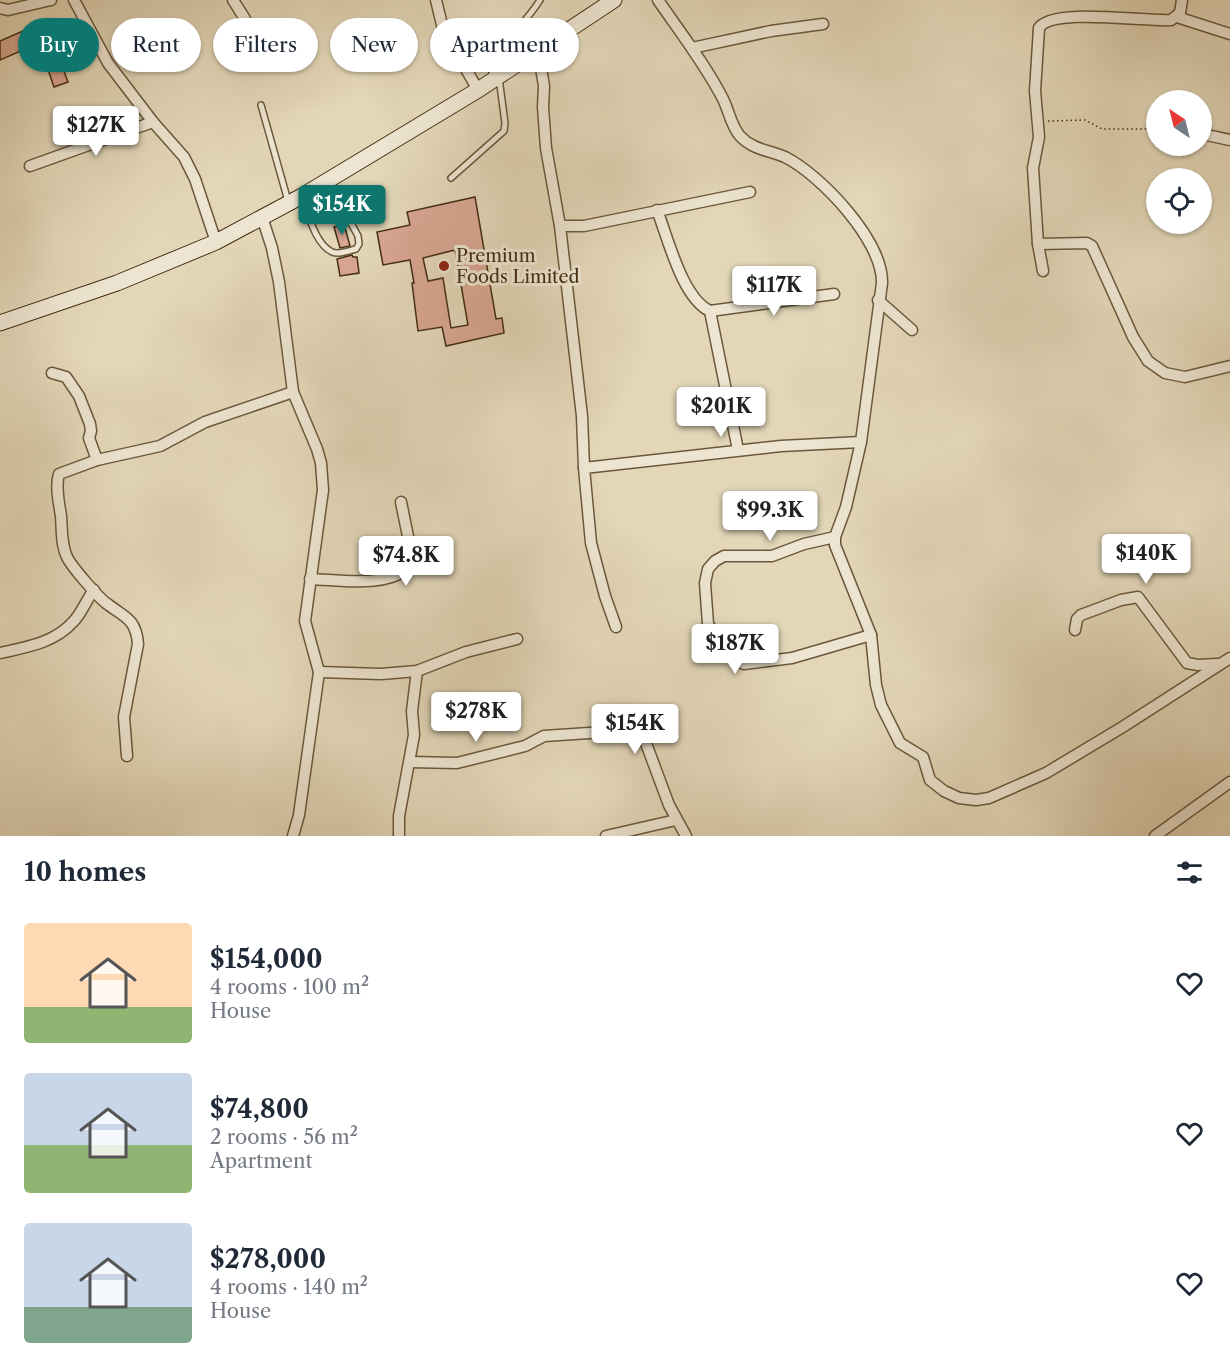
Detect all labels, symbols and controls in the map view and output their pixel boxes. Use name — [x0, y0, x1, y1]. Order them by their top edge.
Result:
chip: Buy — [18, 18, 99, 72]
chip: Rent — [111, 18, 201, 72]
chip: Filters — [213, 18, 318, 72]
chip: New — [330, 18, 418, 72]
chip: Apartment — [430, 18, 579, 72]
north arrow — [1146, 90, 1212, 156]
map controls — [1146, 90, 1212, 234]
pin: $127K — [54, 106, 138, 157]
text: $127K — [67, 113, 125, 137]
button: locate — [1146, 168, 1212, 234]
pin: $154K — [300, 185, 384, 236]
text: $154K — [312, 192, 372, 216]
place label: Premium Foods Limited — [456, 245, 580, 288]
marker: Premium Foods Limited — [437, 259, 451, 273]
pin: $117K — [732, 266, 816, 317]
text: $117K — [746, 273, 802, 297]
pin: $201K — [679, 387, 763, 438]
text: $201K — [691, 394, 751, 418]
pin: $99.3K — [721, 491, 819, 542]
text: $99.3K — [736, 498, 804, 522]
pin: $140K — [1104, 534, 1188, 585]
pin: $74.8K — [357, 536, 455, 587]
text: $140K — [1116, 541, 1176, 565]
text: $74.8K — [373, 543, 439, 567]
pin: $187K — [693, 624, 777, 675]
text: $187K — [706, 631, 764, 655]
pin: $278K — [434, 692, 518, 743]
text: $278K — [445, 699, 507, 723]
pin: $154K — [593, 704, 677, 755]
text: $154K — [605, 711, 665, 735]
text: 10 homes — [24, 856, 146, 888]
icon: filters — [1173, 856, 1206, 889]
text: $154,000 — [210, 943, 323, 975]
icon: home — [72, 947, 144, 1019]
icon: heart — [1173, 967, 1206, 1000]
text: 4 rooms · 100 m² — [210, 975, 369, 999]
text: House — [210, 999, 271, 1023]
text: $74,800 — [210, 1093, 309, 1125]
icon: home — [72, 1097, 144, 1169]
icon: heart — [1173, 1117, 1206, 1150]
text: 2 rooms · 56 m² — [210, 1125, 358, 1149]
text: Apartment — [210, 1149, 313, 1173]
text: $278,000 — [210, 1243, 326, 1275]
icon: home — [72, 1247, 144, 1319]
icon: heart — [1173, 1267, 1206, 1300]
text: 4 rooms · 140 m² — [210, 1275, 368, 1299]
text: House — [210, 1299, 271, 1323]

